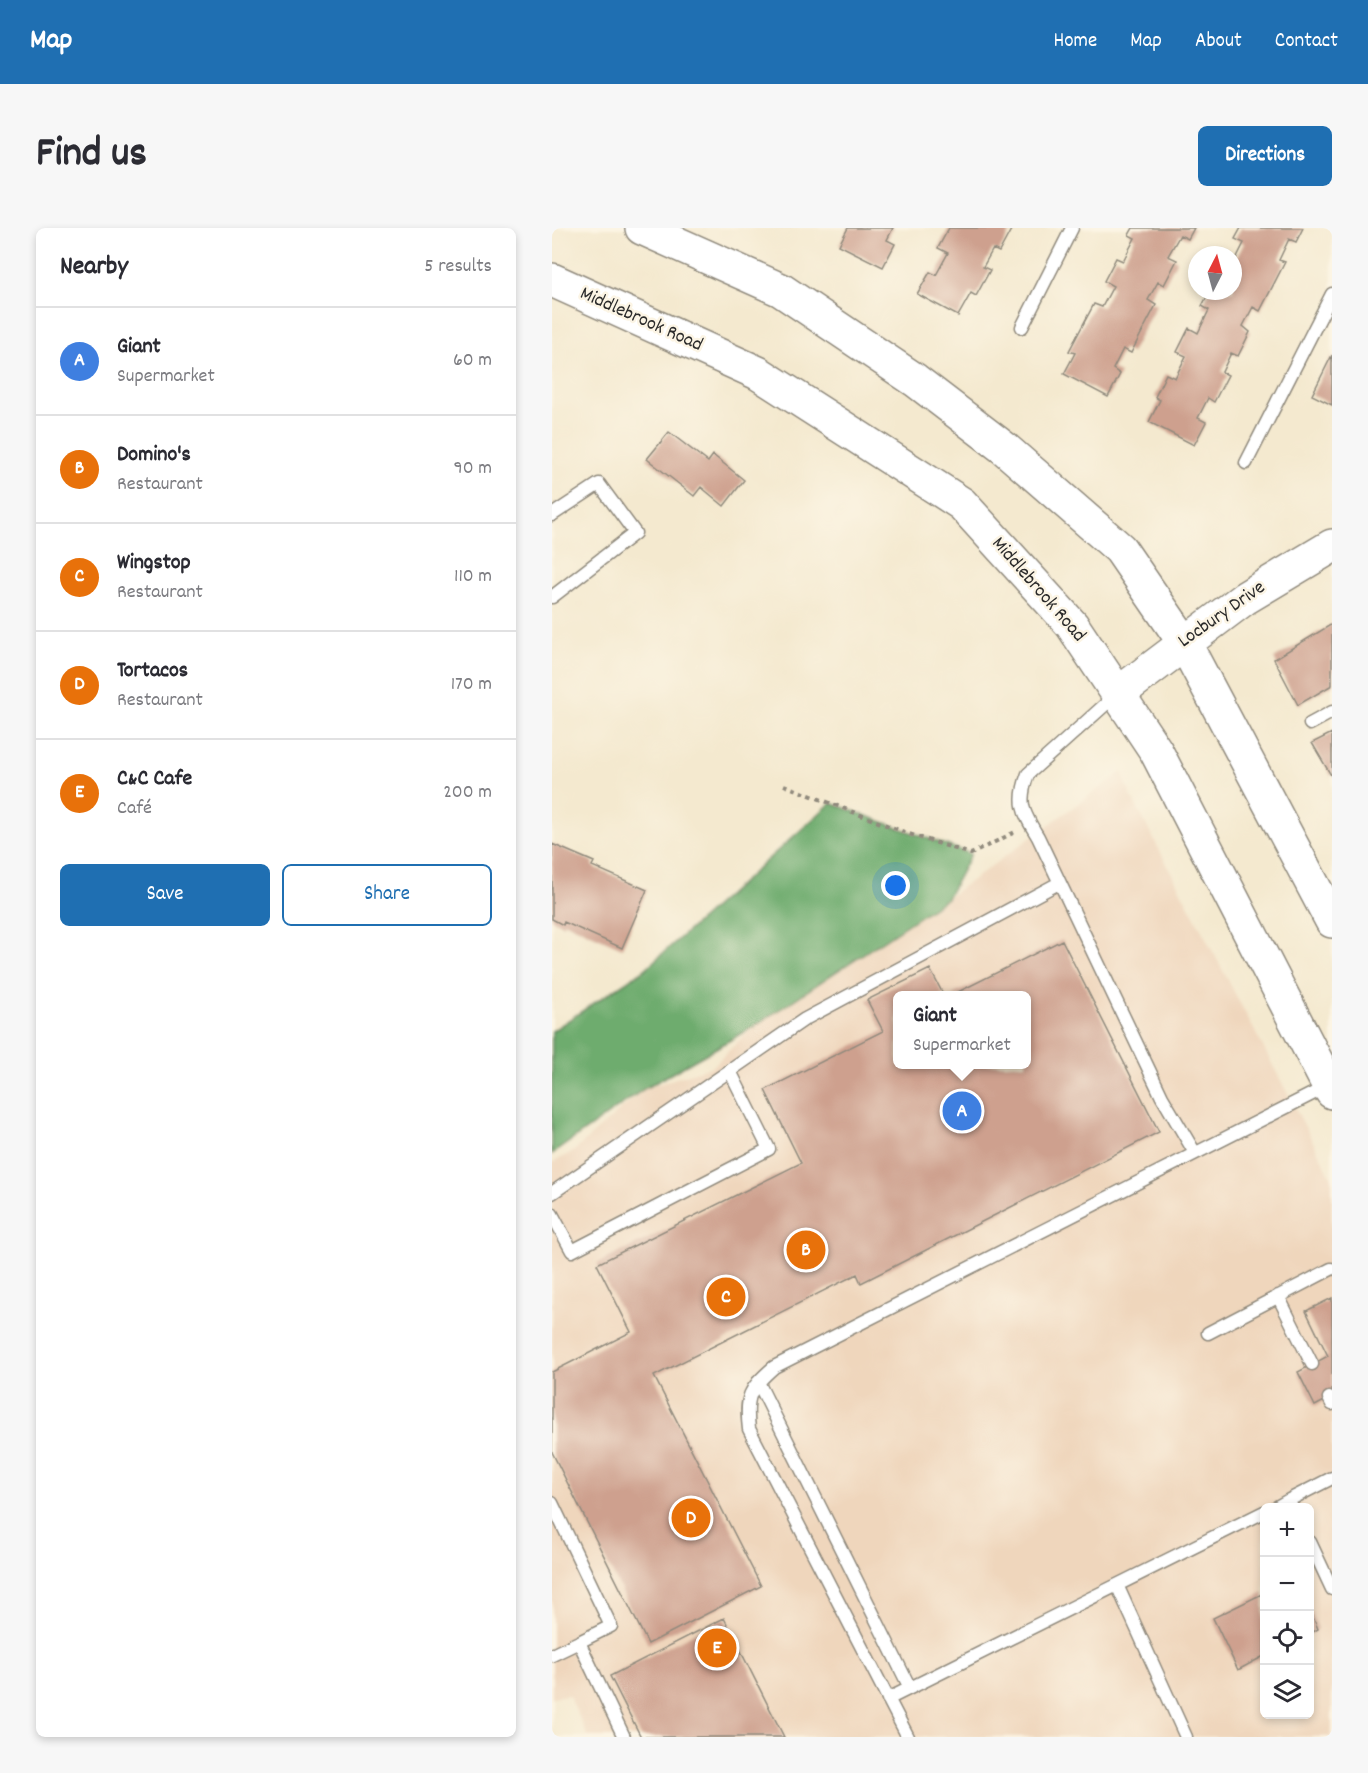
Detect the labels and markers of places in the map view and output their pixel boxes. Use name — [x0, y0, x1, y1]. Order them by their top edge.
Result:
pin: A — [942, 1088, 982, 1134]
pin: B — [786, 1228, 826, 1272]
pin: C — [706, 1274, 746, 1320]
pin: D — [672, 1496, 710, 1540]
pin: E — [698, 1626, 736, 1670]

